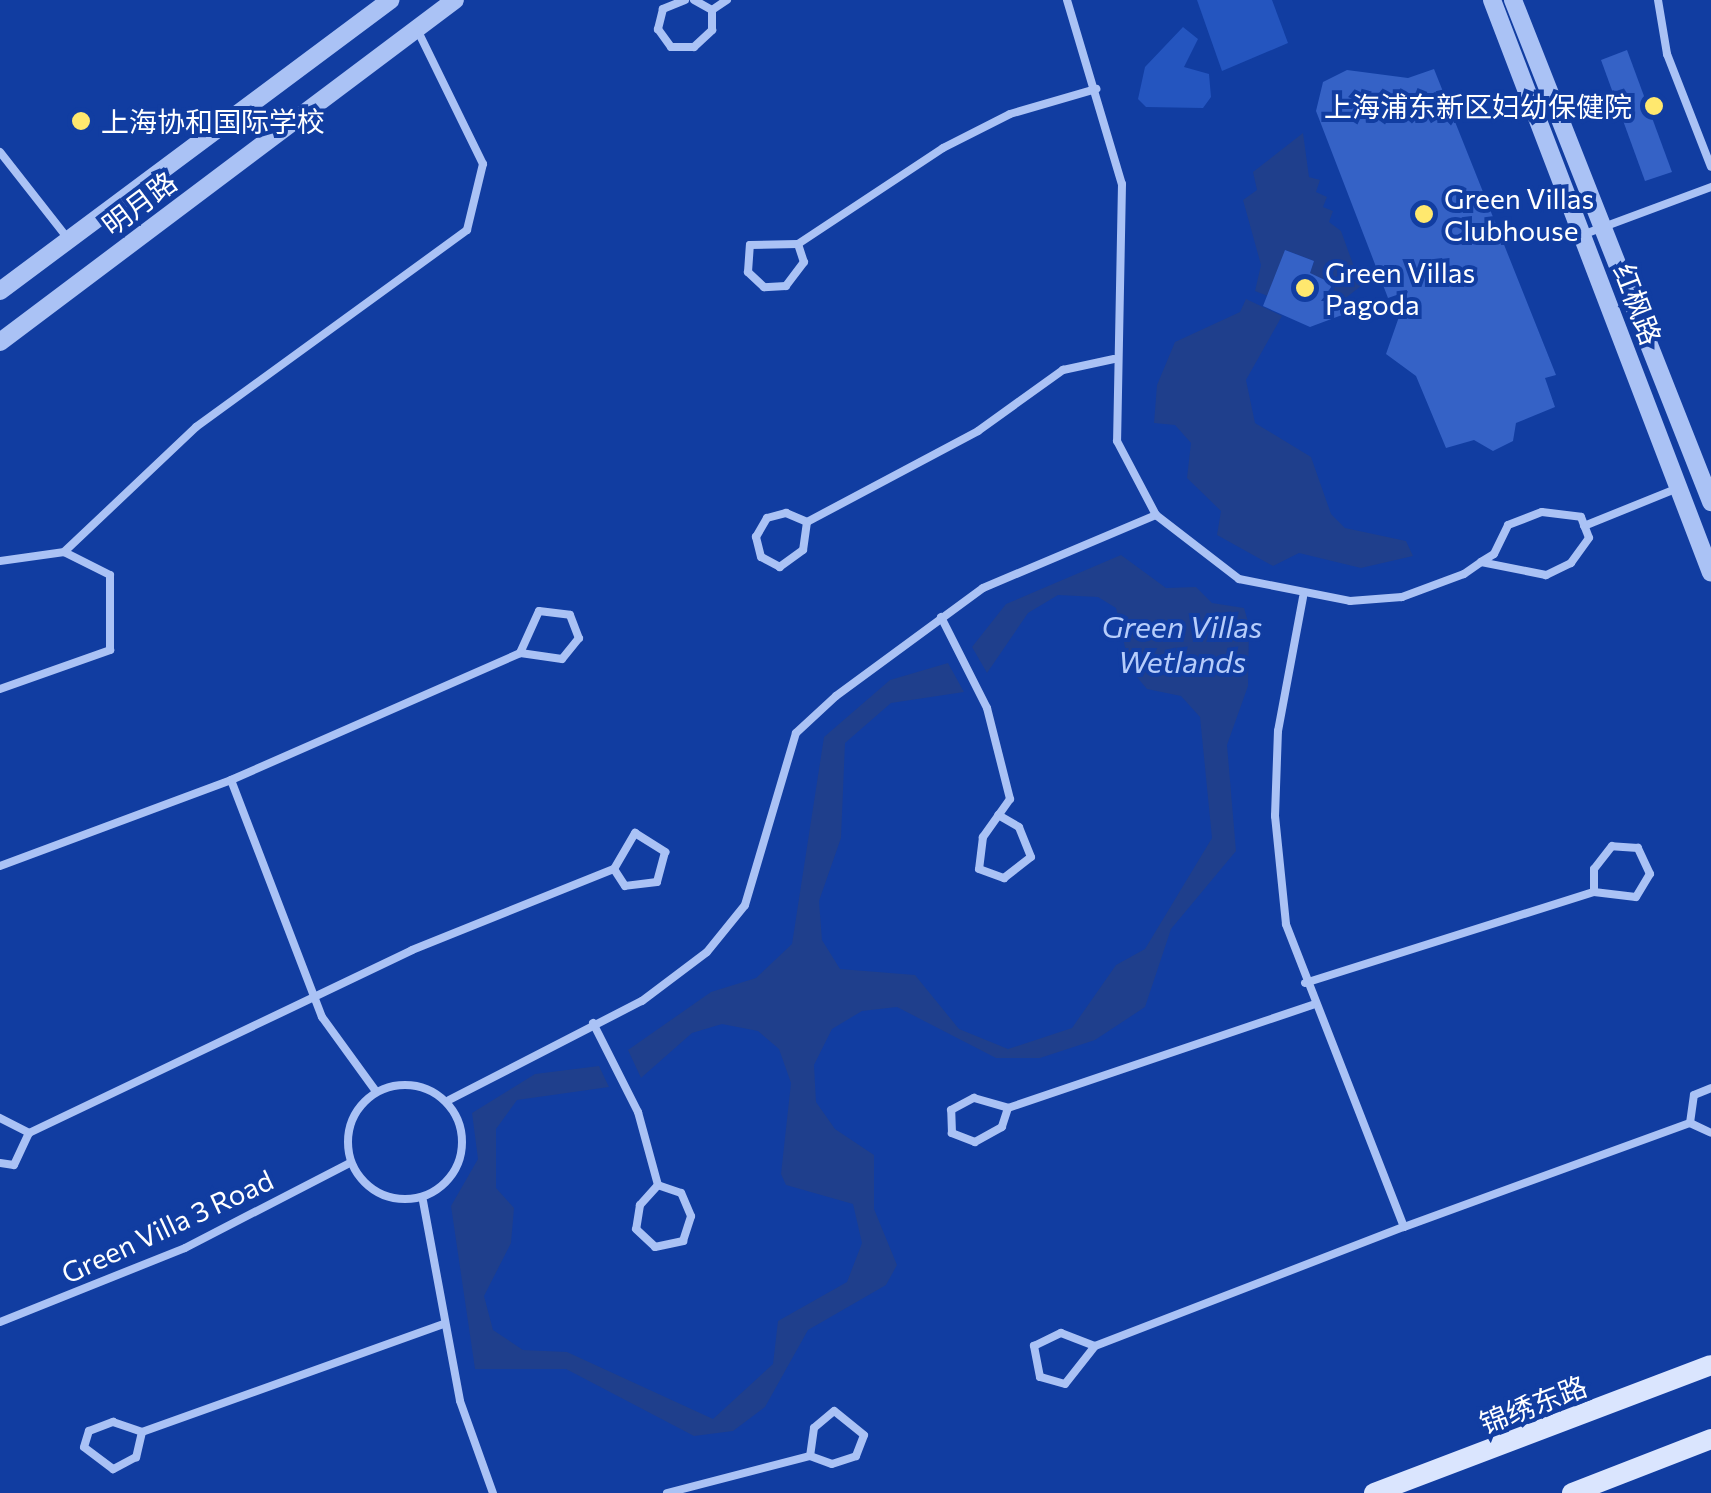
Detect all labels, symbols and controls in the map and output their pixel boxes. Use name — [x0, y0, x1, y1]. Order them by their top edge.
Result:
place label: 上海浦东新区妇幼保健院 — [1324, 89, 1632, 123]
marker: 上海浦东新区妇幼保健院 — [1641, 93, 1667, 119]
place label: 上海协和国际学校 — [101, 104, 325, 138]
marker: 上海协和国际学校 — [70, 110, 92, 132]
street label: 明月路 — [95, 164, 183, 242]
place label: Green Villas Clubhouse — [1444, 181, 1594, 247]
marker: Green Villas Clubhouse — [1413, 203, 1435, 225]
place label: Green Villas Pagoda — [1325, 255, 1475, 321]
street label: 红枫路 — [1607, 259, 1669, 349]
marker: Green Villas Pagoda — [1294, 277, 1316, 299]
water label: Green Villas Wetlands — [1102, 608, 1262, 678]
street label: Green Villa 3 Road — [56, 1162, 278, 1290]
street label: 锦绣东路 — [1475, 1368, 1591, 1440]

